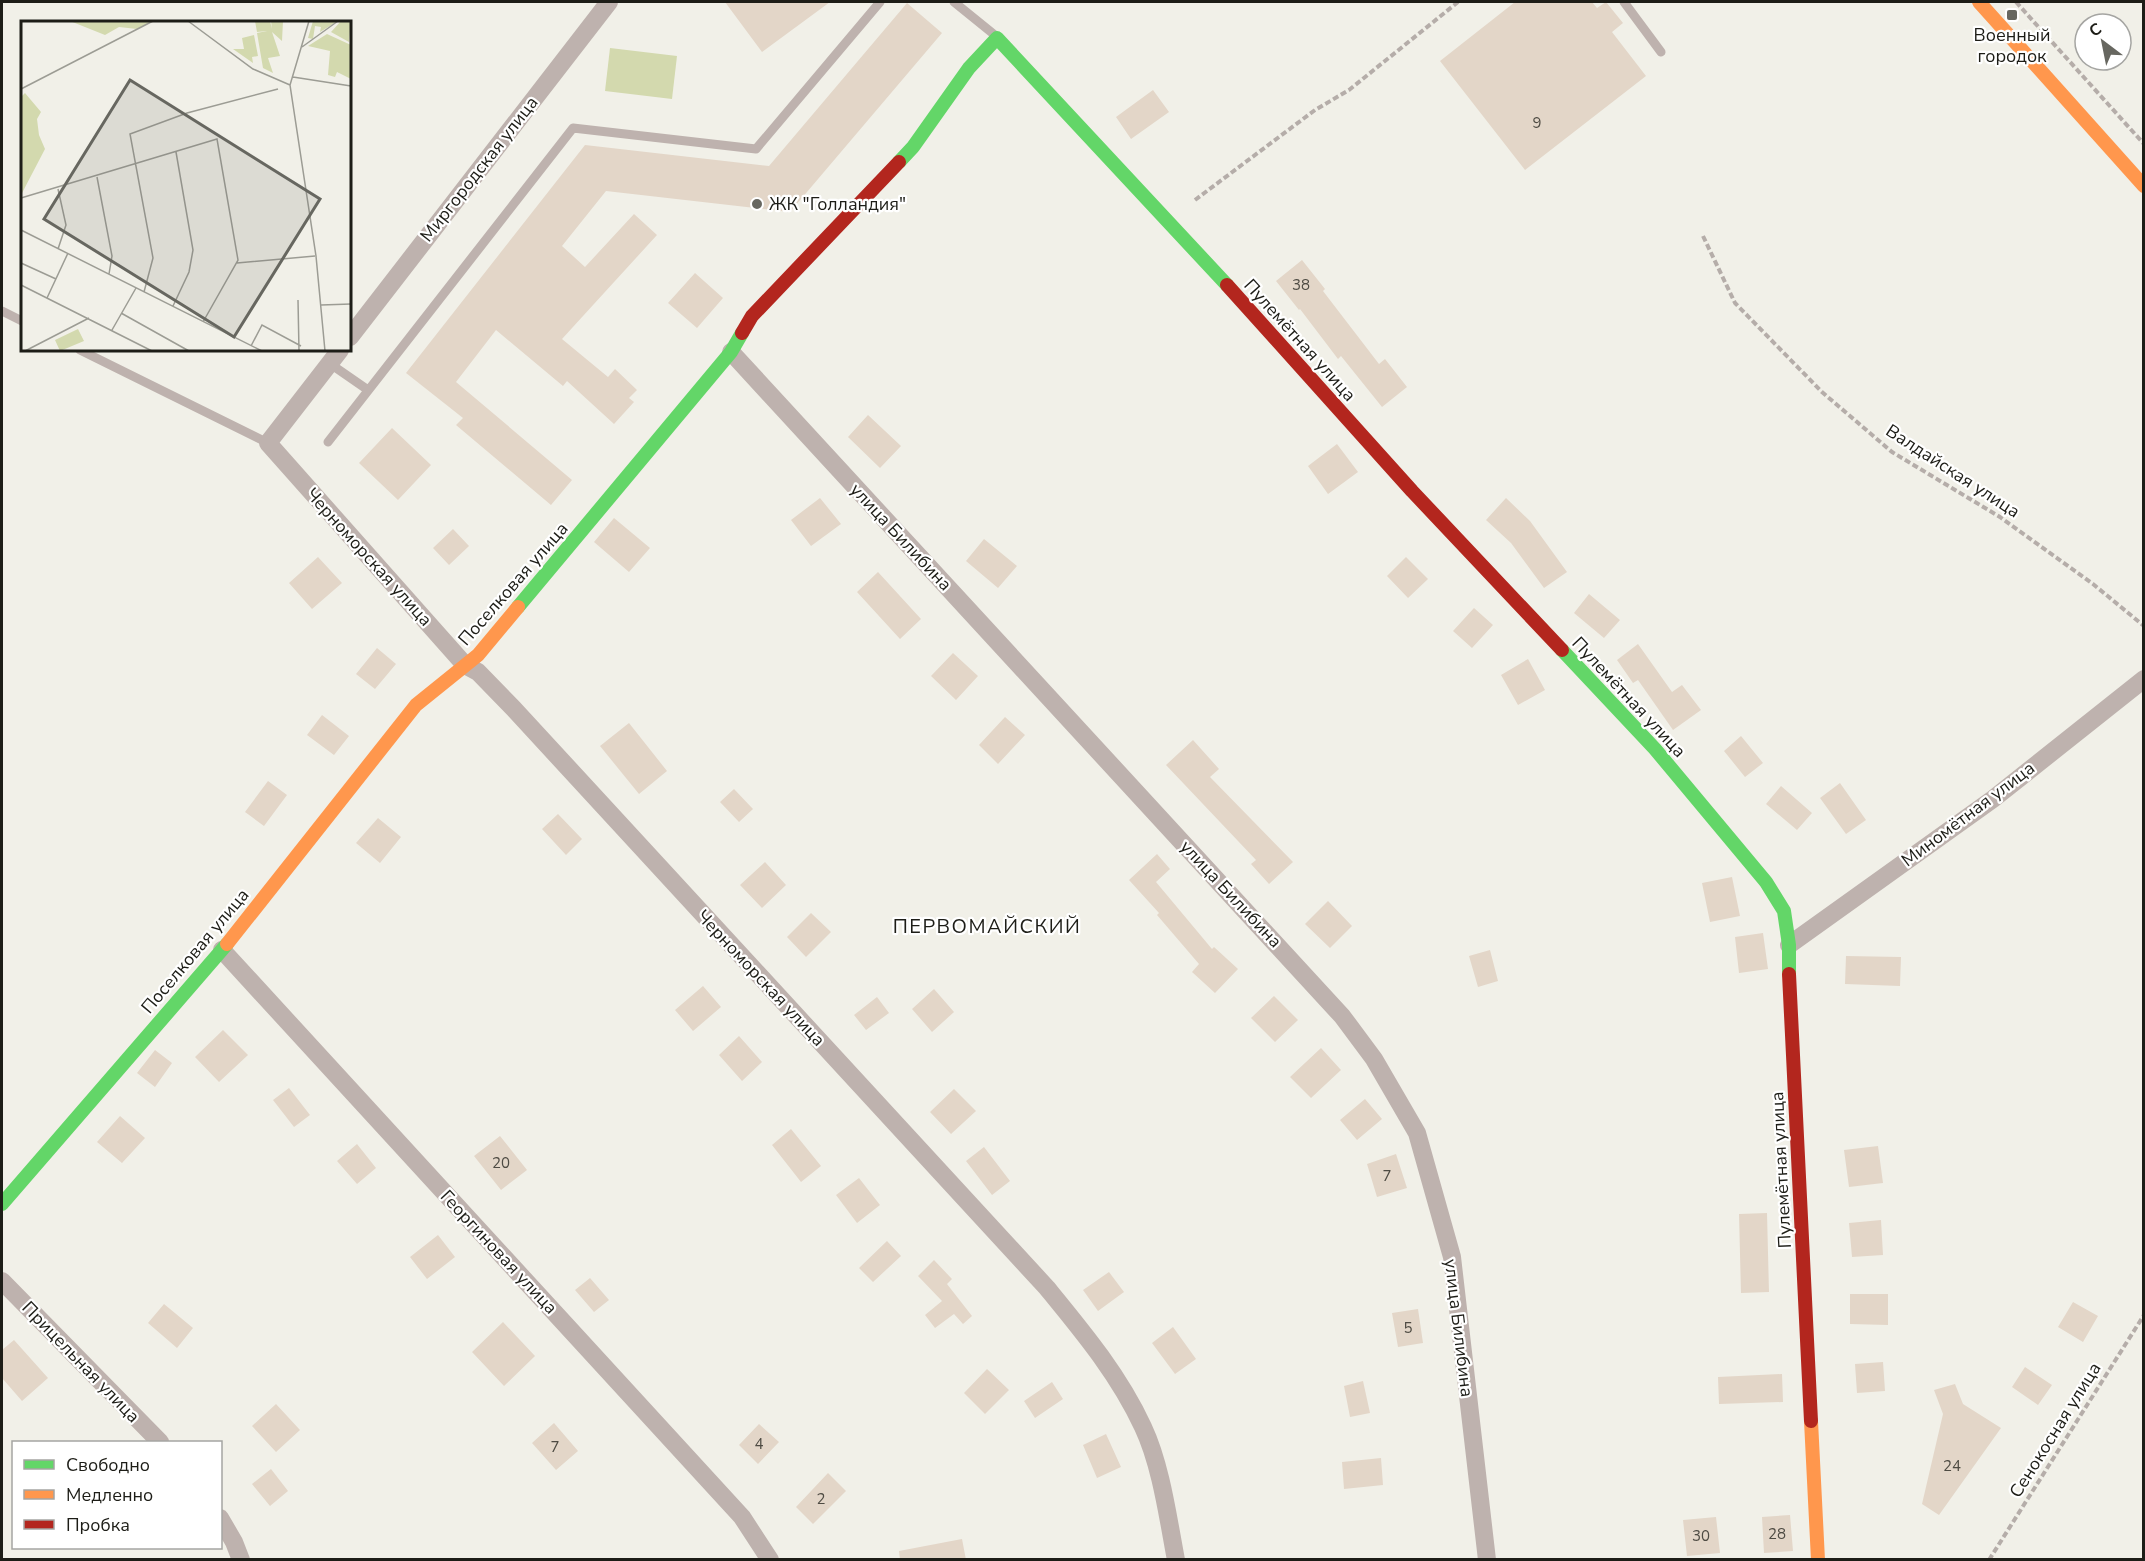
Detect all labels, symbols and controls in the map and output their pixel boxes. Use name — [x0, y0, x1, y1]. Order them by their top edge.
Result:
marker: Военный городок — [2005, 8, 2019, 22]
north arrow — [2073, 12, 2133, 72]
text: С — [2085, 18, 2106, 42]
inset map — [21, 21, 351, 351]
place label: Военный городок — [1974, 23, 2050, 68]
street label: Миргородская улица — [415, 91, 543, 247]
house number: 9 — [1532, 113, 1542, 133]
place label: ЖК "Голландия" — [769, 192, 906, 216]
marker: ЖК "Голландия" — [750, 197, 764, 211]
street label: Пулемётная улица — [1239, 274, 1361, 406]
house number: 38 — [1292, 275, 1310, 295]
street label: Валдайская улица — [1881, 419, 2025, 523]
street label: улица Билибина — [845, 478, 957, 596]
street label: Черноморская улица — [300, 483, 438, 631]
street label: Поселковая улица — [453, 517, 573, 651]
street label: Пулемётная улица — [1567, 631, 1691, 763]
street label: Миномётная улица — [1896, 756, 2040, 872]
street label: улица Билибина — [1175, 835, 1287, 953]
street label: Поселковая улица — [136, 883, 254, 1019]
street label: Черноморская улица — [691, 905, 831, 1051]
district label: ПЕРВОМАЙСКИЙ — [893, 913, 1081, 940]
street label: Пулемётная улица — [1765, 1091, 1797, 1249]
house number: 20 — [492, 1153, 510, 1173]
house number: 7 — [1382, 1166, 1392, 1186]
street label: Георгиновая улица — [435, 1185, 563, 1319]
street label: улица Билибина — [1439, 1258, 1479, 1398]
street label: Прицельная улица — [17, 1296, 145, 1428]
house number: 5 — [1403, 1318, 1413, 1338]
street label: Сенокосная улица — [2004, 1358, 2106, 1502]
house number: 4 — [754, 1434, 764, 1454]
house number: 7 — [550, 1437, 560, 1457]
legend — [12, 1441, 222, 1549]
text: Свободно — [66, 1453, 150, 1477]
house number: 24 — [1943, 1456, 1961, 1476]
text: Медленно — [66, 1483, 153, 1507]
house number: 2 — [816, 1489, 826, 1509]
text: Пробка — [66, 1513, 130, 1537]
house number: 28 — [1768, 1524, 1786, 1544]
house number: 30 — [1692, 1526, 1710, 1546]

